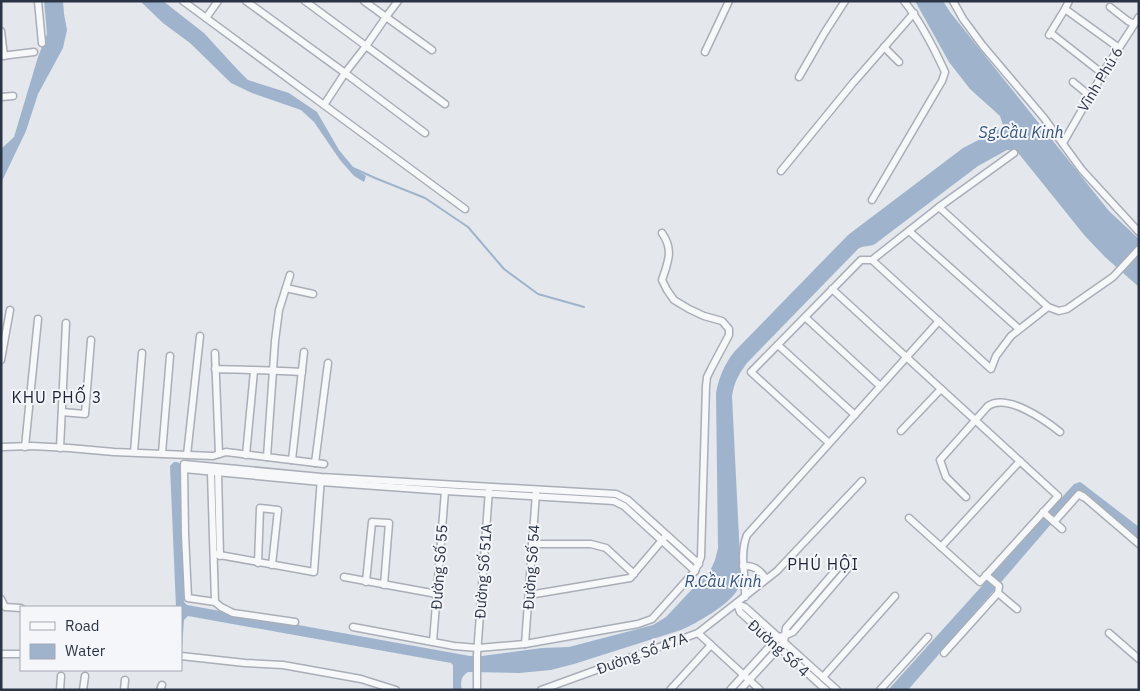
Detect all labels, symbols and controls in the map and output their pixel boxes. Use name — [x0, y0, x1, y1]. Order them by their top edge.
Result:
street label: Vĩnh Phú 6 — [1073, 43, 1127, 115]
water label: Sg.Cầu Kinh — [979, 122, 1063, 142]
district label: KHU PHỐ 3 — [12, 384, 102, 407]
street label: Đường Số 51A — [470, 522, 496, 619]
street label: Đường Số 55 — [427, 524, 451, 610]
street label: Đường Số 54 — [519, 524, 543, 610]
district label: PHÚ HỘI — [787, 553, 859, 574]
water label: R.Cầu Kinh — [684, 571, 762, 591]
legend — [20, 606, 182, 671]
street label: Đường Số 4 — [744, 615, 814, 681]
text: Road — [65, 616, 100, 635]
street label: Đường Số 47A — [594, 628, 690, 678]
text: Water — [65, 641, 106, 660]

